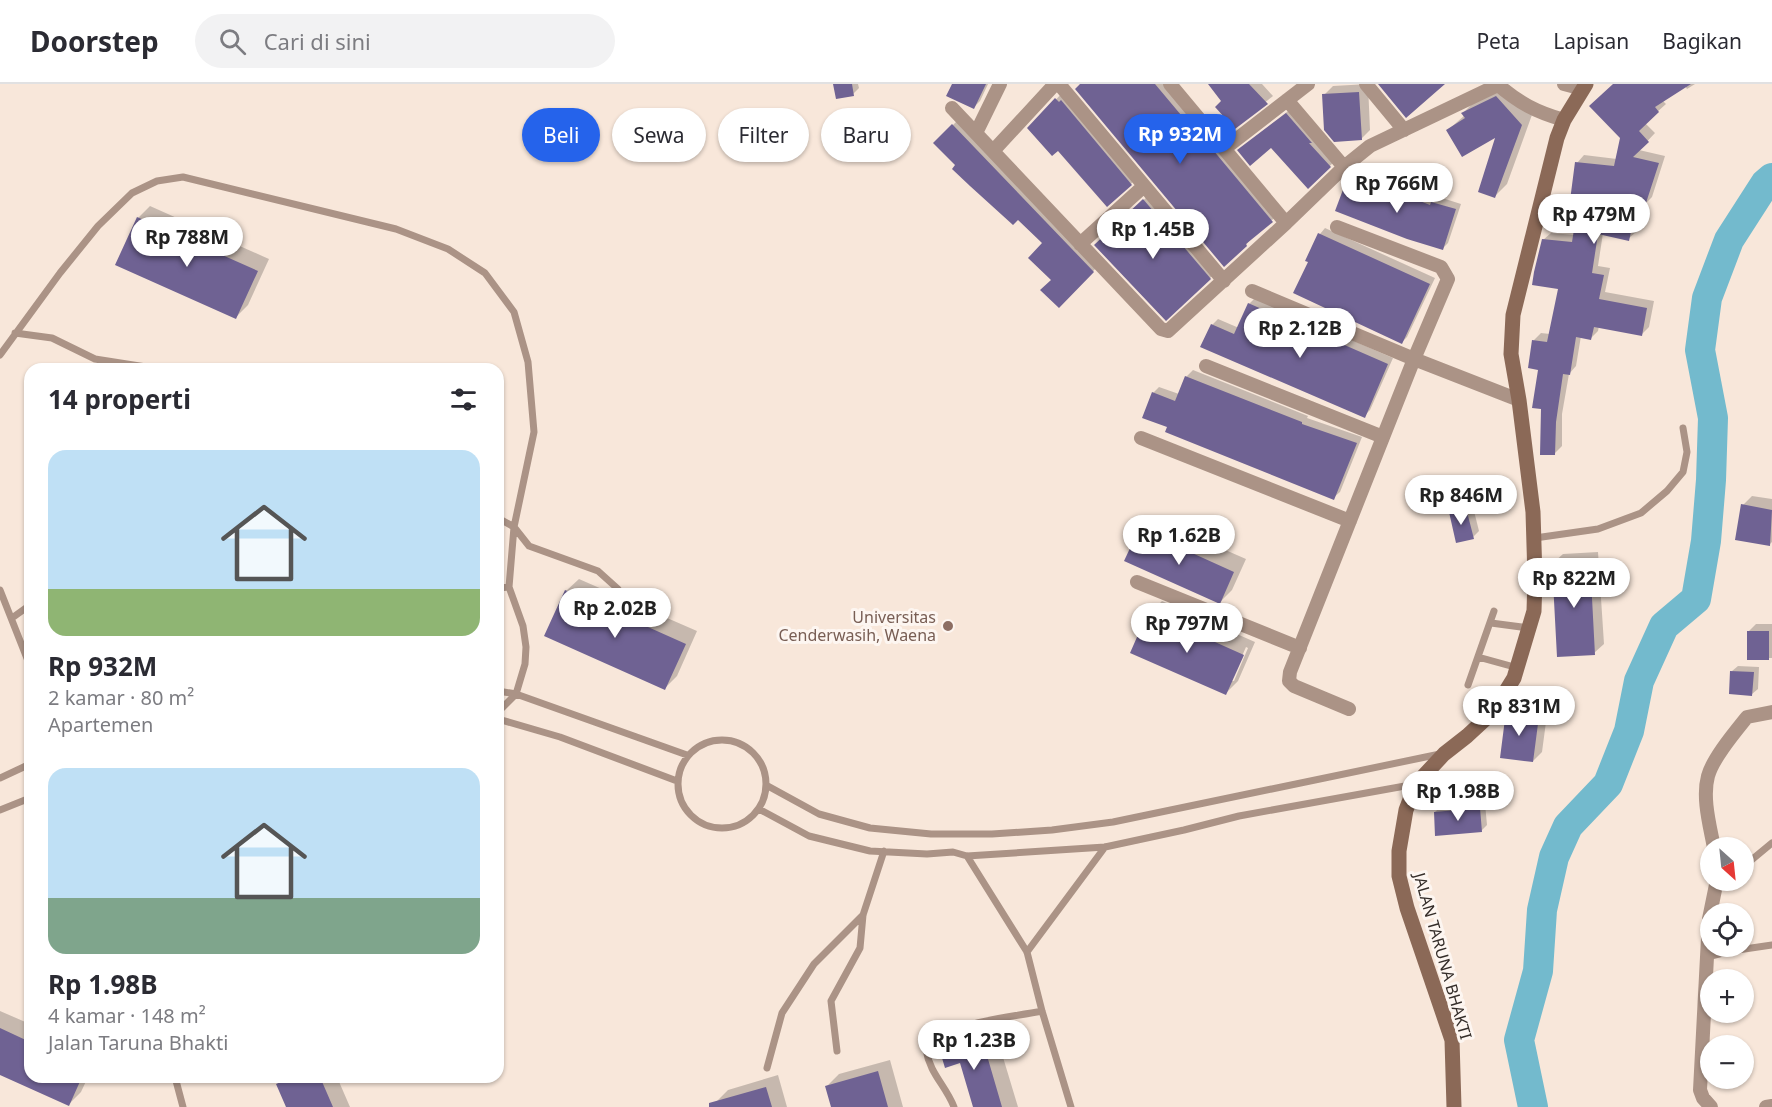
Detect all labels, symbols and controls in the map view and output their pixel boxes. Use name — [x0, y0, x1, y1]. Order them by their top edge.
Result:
search box — [195, 14, 615, 68]
text: Doorstep — [30, 22, 159, 60]
icon: search — [216, 25, 249, 58]
text: Cari di sini — [264, 26, 371, 56]
text: Peta — [1476, 27, 1520, 55]
text: Lapisan — [1553, 27, 1629, 55]
text: Bagikan — [1662, 27, 1742, 55]
chip: Beli — [522, 108, 600, 162]
chip: Sewa — [612, 108, 706, 162]
chip: Filter — [718, 108, 809, 162]
chip: Baru — [821, 108, 911, 162]
pin: Rp 932M — [1125, 114, 1235, 165]
text: Rp 932M — [1138, 120, 1222, 147]
pin: Rp 766M — [1342, 163, 1452, 214]
text: Rp 766M — [1355, 169, 1439, 196]
pin: Rp 479M — [1539, 194, 1649, 245]
text: Rp 479M — [1552, 200, 1636, 227]
pin: Rp 1.45B — [1091, 209, 1215, 260]
text: Rp 1.45B — [1111, 215, 1195, 242]
pin: Rp 788M — [132, 217, 242, 268]
text: Rp 788M — [145, 223, 229, 250]
pin: Rp 2.12B — [1238, 308, 1362, 359]
text: Rp 2.12B — [1258, 314, 1342, 341]
text: 14 properti — [48, 381, 191, 417]
icon: filters — [447, 383, 480, 416]
pin: Rp 846M — [1406, 475, 1516, 526]
text: Rp 846M — [1419, 481, 1503, 508]
icon: home — [210, 489, 318, 597]
pin: Rp 1.62B — [1117, 515, 1241, 566]
text: Rp 1.62B — [1137, 521, 1221, 548]
pin: Rp 822M — [1519, 558, 1629, 609]
text: Rp 822M — [1532, 564, 1616, 591]
pin: Rp 2.02B — [553, 588, 677, 639]
text: Rp 2.02B — [573, 594, 657, 621]
pin: Rp 797M — [1132, 603, 1242, 654]
place label: Universitas Cenderwasih, Waena — [778, 606, 936, 646]
text: Rp 797M — [1145, 609, 1229, 636]
marker: Universitas Cenderwasih, Waena — [941, 619, 955, 633]
text: Rp 932M — [48, 648, 157, 684]
text: 2 kamar · 80 m² — [48, 684, 194, 711]
pin: Rp 831M — [1464, 686, 1574, 737]
text: Rp 831M — [1477, 692, 1561, 719]
text: Apartemen — [48, 711, 153, 738]
pin: Rp 1.98B — [1396, 771, 1520, 822]
text: Rp 1.98B — [1416, 777, 1500, 804]
icon: home — [210, 807, 318, 915]
north arrow — [1700, 837, 1754, 891]
map controls — [1700, 837, 1754, 1089]
street label: JALAN TARUNA BHAKTI — [1408, 868, 1477, 1042]
button: locate — [1700, 903, 1754, 957]
text: Rp 1.98B — [48, 966, 157, 1002]
button: + — [1700, 969, 1754, 1023]
text: 4 kamar · 148 m² — [48, 1002, 206, 1029]
pin: Rp 1.23B — [912, 1020, 1036, 1071]
text: Rp 1.23B — [932, 1026, 1016, 1053]
text: Jalan Taruna Bhakti — [48, 1029, 228, 1056]
button: − — [1700, 1035, 1754, 1089]

